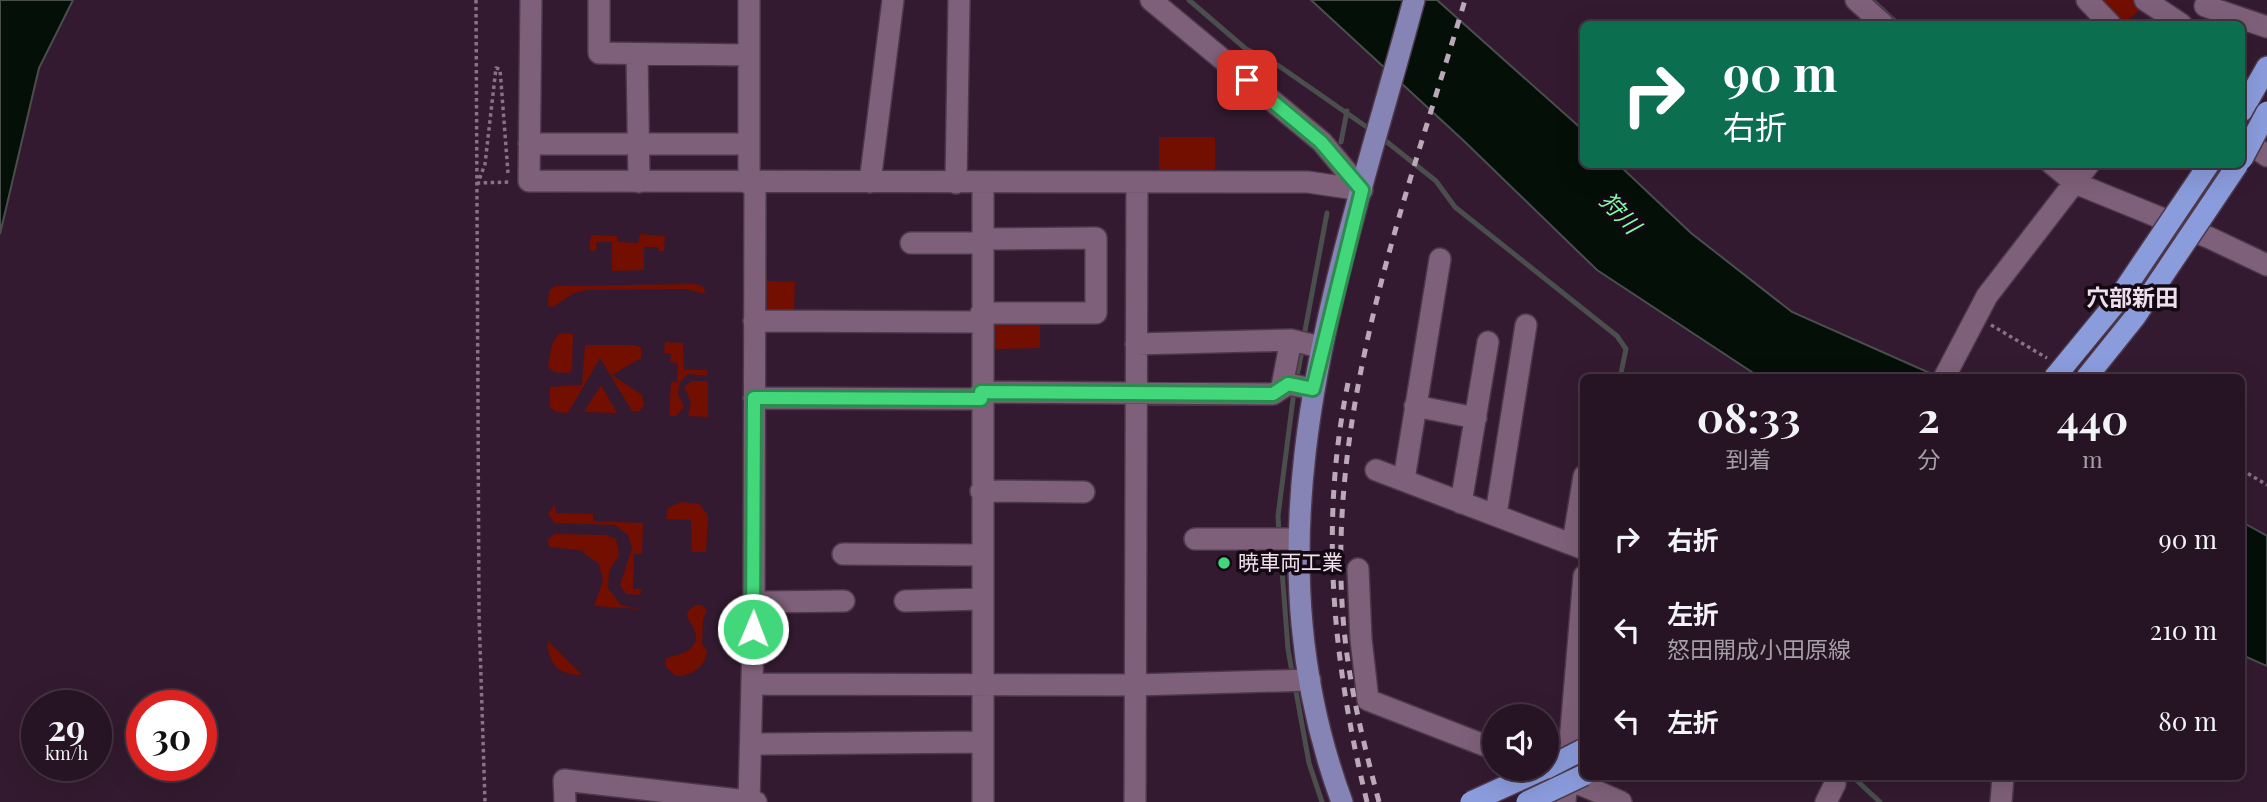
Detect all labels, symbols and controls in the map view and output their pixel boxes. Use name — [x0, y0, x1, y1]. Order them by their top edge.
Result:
text: 90 m — [1723, 39, 1837, 104]
icon: right — [1608, 49, 1699, 140]
pin — [1217, 50, 1277, 110]
icon: arrive — [1228, 61, 1266, 99]
text: 右折 — [1723, 104, 1787, 147]
water label: 狩川 — [1594, 185, 1650, 242]
district label: 穴部新田 — [2086, 281, 2178, 312]
text: 08:33 — [1697, 388, 1801, 444]
text: 2 — [1918, 388, 1940, 444]
text: 440 — [2057, 390, 2128, 446]
text: 到着 — [1726, 443, 1772, 474]
text: 分 — [1917, 443, 1940, 474]
text: m — [2082, 443, 2103, 474]
icon: right — [1608, 520, 1646, 558]
text: 90 m — [2159, 521, 2217, 556]
text: 右折 — [1667, 522, 1719, 557]
place label: 暁車両工業 — [1238, 547, 1343, 575]
marker: 暁車両工業 — [1216, 555, 1232, 571]
position arrow — [716, 592, 790, 666]
text: 左折 — [1667, 596, 1719, 631]
icon: left — [1608, 611, 1646, 649]
text: 210 m — [2150, 612, 2217, 647]
text: 怒田開成小田原線 — [1667, 633, 1851, 664]
speed limit sign: 30 — [126, 690, 217, 781]
icon: left — [1608, 702, 1646, 740]
text: 29 — [48, 703, 85, 750]
text: 80 m — [2158, 703, 2217, 738]
map controls — [1482, 704, 1559, 781]
button: sound — [1482, 704, 1559, 781]
text: 左折 — [1667, 704, 1719, 739]
text: km/h — [45, 741, 88, 765]

